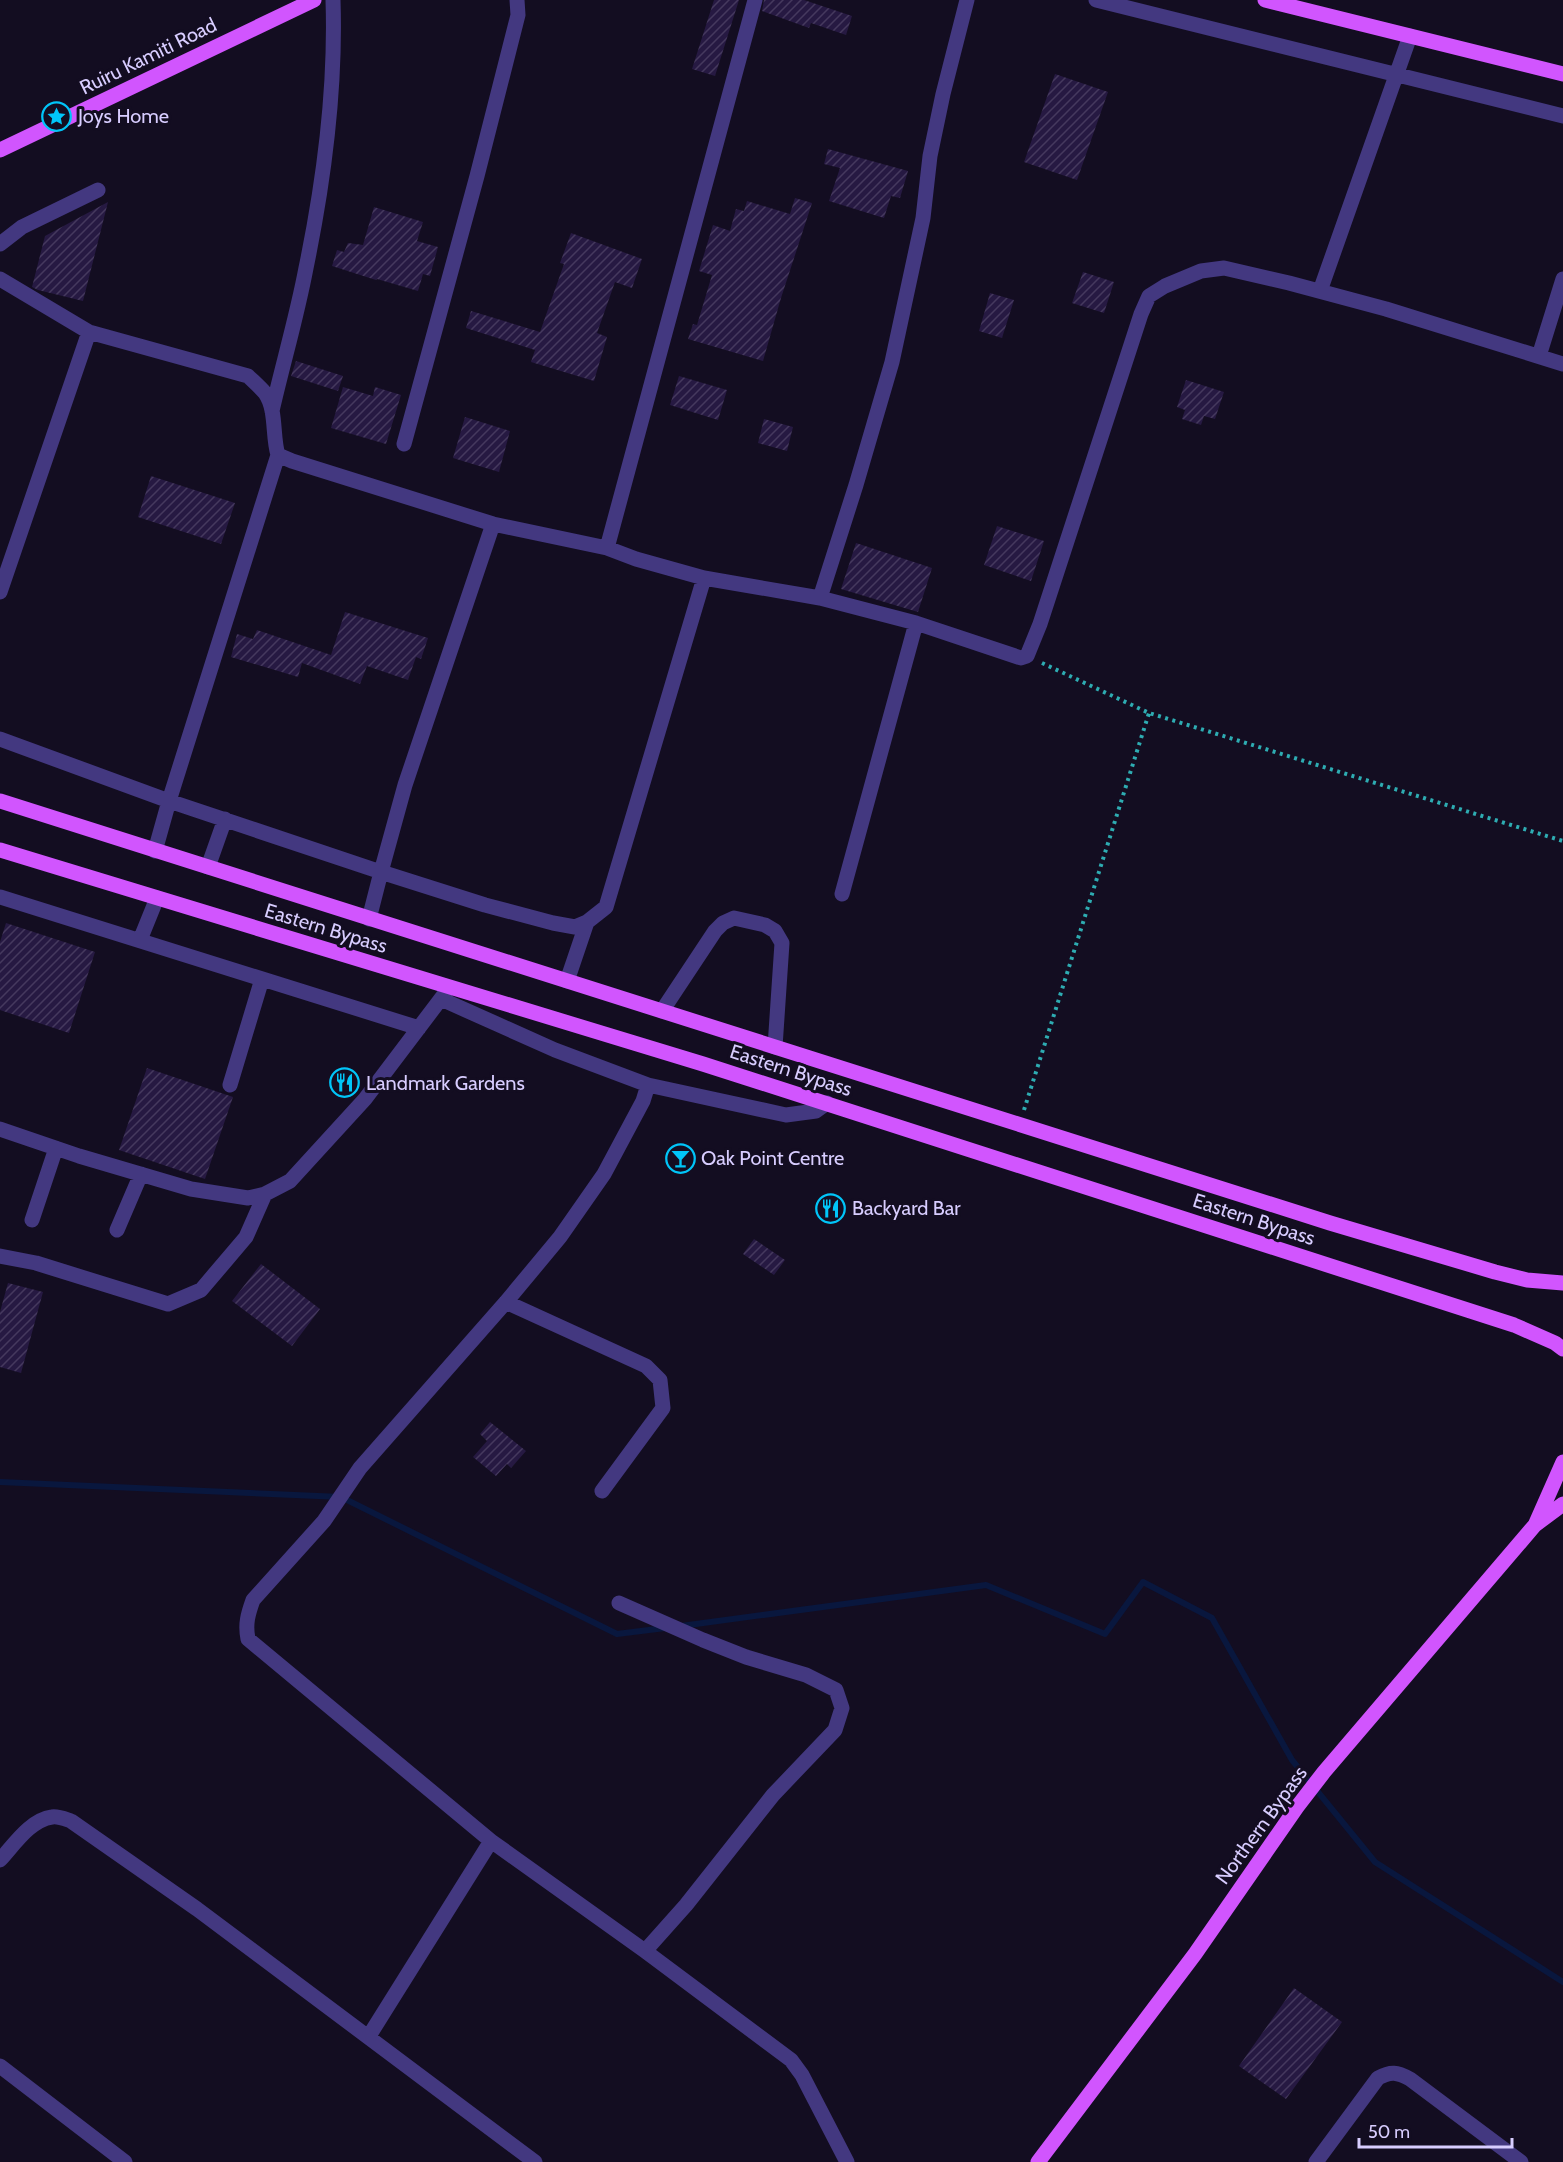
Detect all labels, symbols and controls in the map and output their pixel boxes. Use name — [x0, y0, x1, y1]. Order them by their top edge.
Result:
street label: Ruiru Kamiti Road — [76, 12, 220, 100]
place icon: Joys Home — [41, 100, 73, 132]
place label: Joys Home — [77, 104, 169, 128]
street label: Eastern Bypass — [262, 898, 390, 958]
street label: Eastern Bypass — [727, 1039, 855, 1101]
restaurant icon: Landmark Gardens — [329, 1067, 361, 1099]
place label: Landmark Gardens — [366, 1071, 525, 1095]
bar icon: Oak Point Centre — [664, 1142, 696, 1174]
place label: Oak Point Centre — [701, 1146, 844, 1170]
street label: Eastern Bypass — [1190, 1188, 1318, 1250]
restaurant icon: Backyard Bar — [815, 1192, 847, 1224]
place label: Backyard Bar — [852, 1196, 961, 1220]
street label: Northern Bypass — [1210, 1761, 1312, 1889]
scale bar — [1359, 2111, 1512, 2149]
text: 50 m — [1368, 2121, 1410, 2143]

